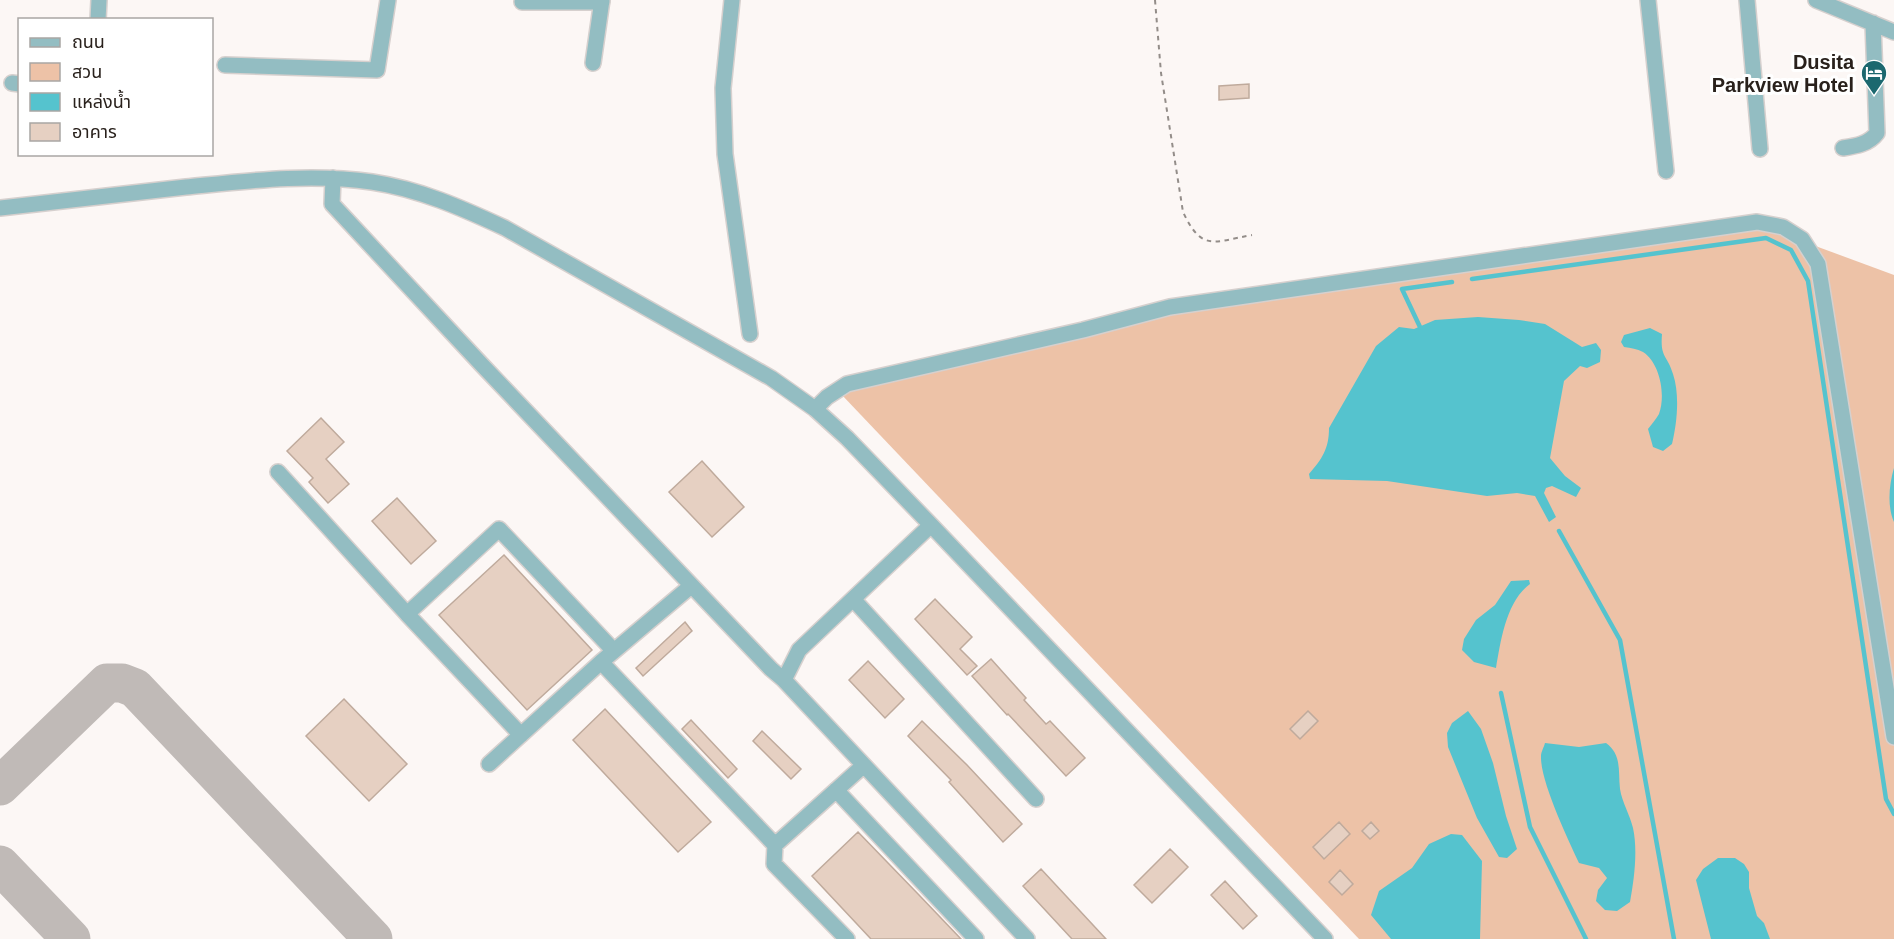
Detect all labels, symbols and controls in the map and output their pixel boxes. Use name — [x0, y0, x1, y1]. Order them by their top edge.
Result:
legend — [18, 18, 213, 156]
text: ถนน — [72, 32, 105, 52]
place label: Dusita Parkview Hotel — [1712, 51, 1855, 96]
hotel icon: Dusita Parkview Hotel — [1859, 58, 1889, 96]
text: สวน — [72, 62, 102, 82]
text: แหล่งน้ำ — [72, 89, 131, 112]
text: อาคาร — [72, 122, 117, 142]

